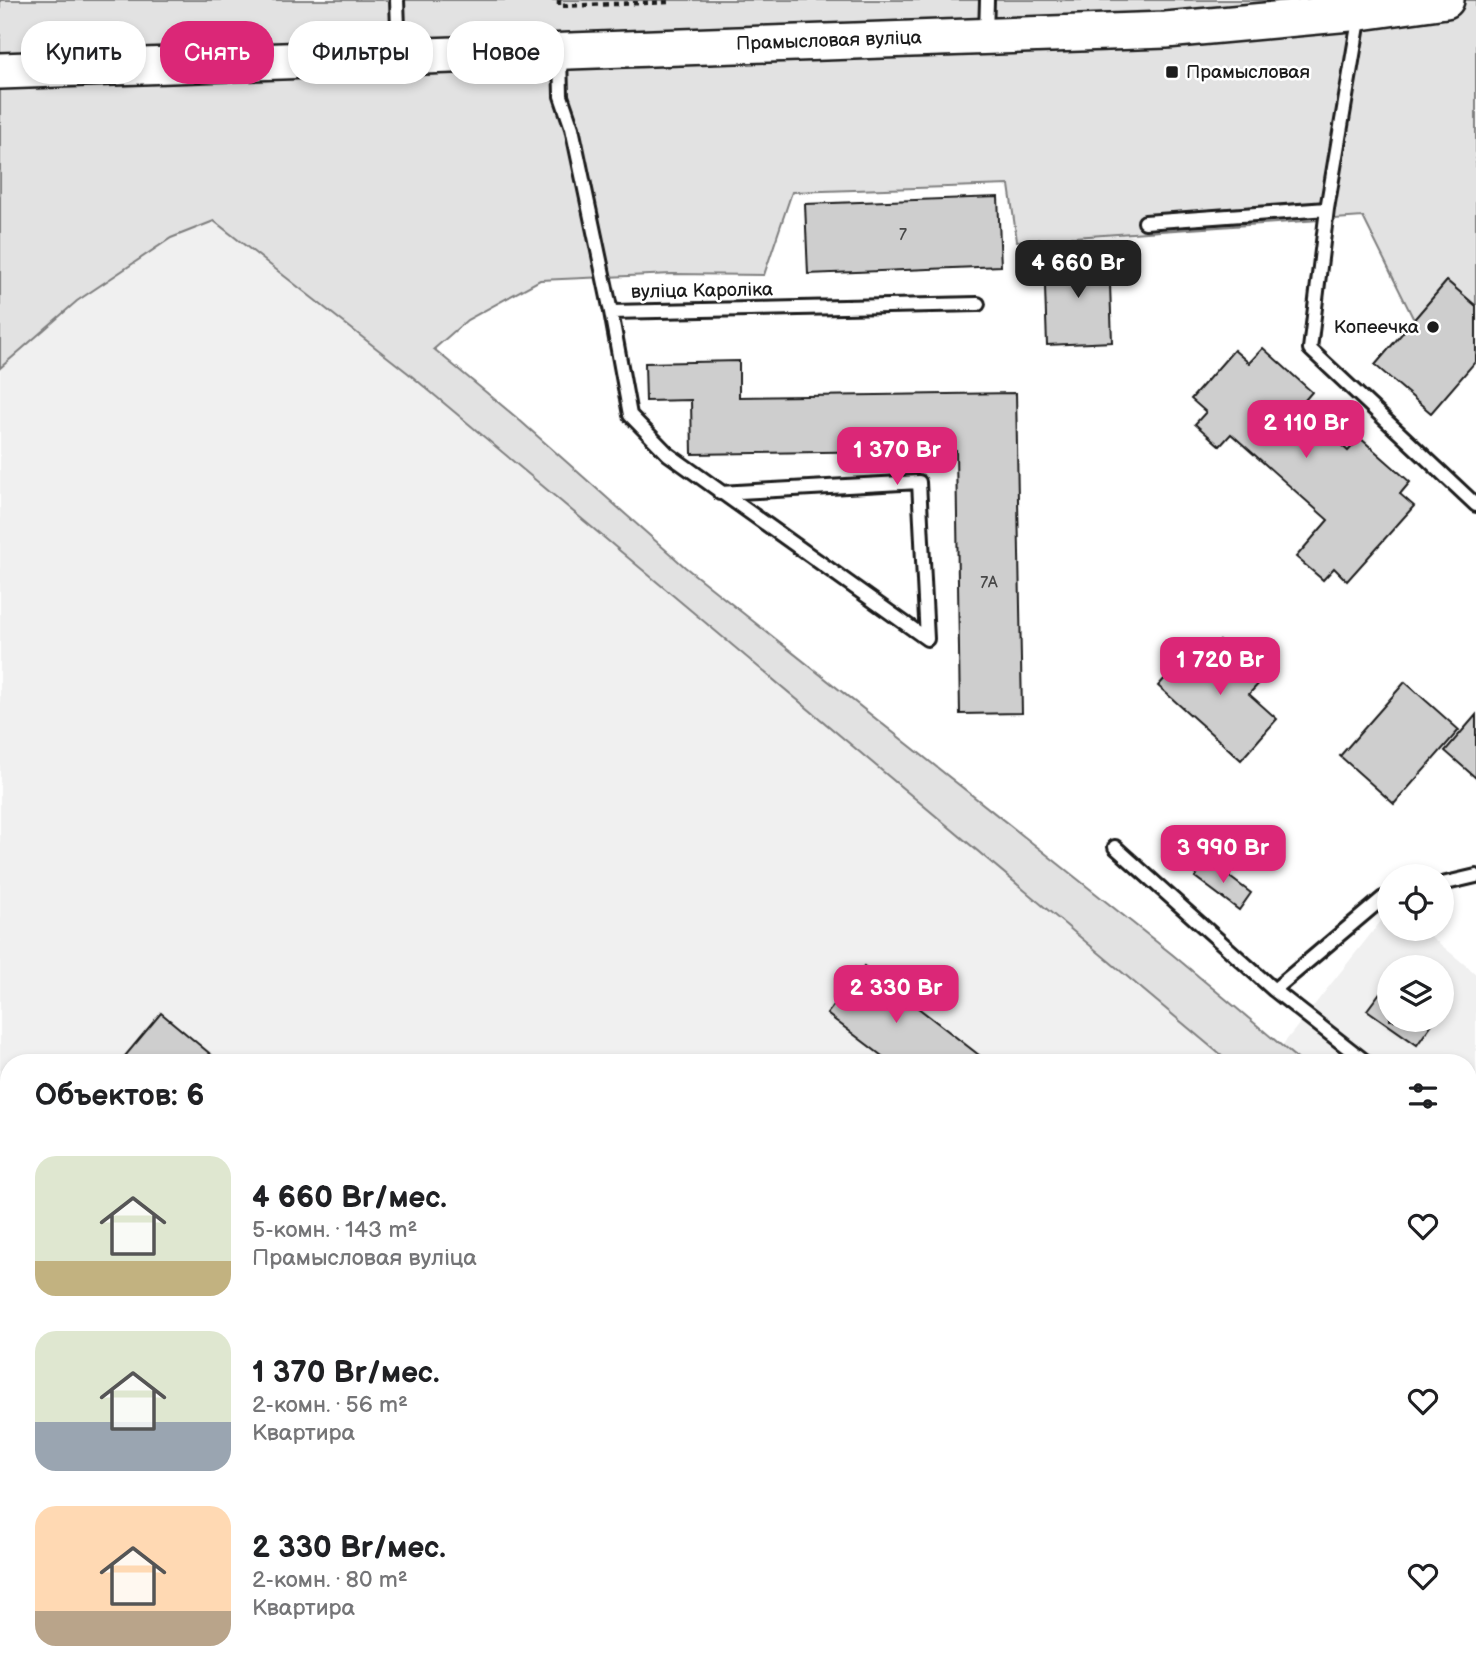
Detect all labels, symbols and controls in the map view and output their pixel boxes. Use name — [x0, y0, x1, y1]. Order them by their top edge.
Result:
chip: Купить — [21, 21, 146, 84]
chip: Снять — [160, 21, 274, 84]
chip: Фильтры — [288, 21, 433, 84]
chip: Новое — [447, 21, 564, 84]
street label: Прамысловая вуліца — [736, 26, 922, 56]
place label: Прамысловая — [1186, 61, 1310, 84]
marker: Прамысловая — [1164, 64, 1180, 80]
house number: 7 — [899, 226, 907, 245]
pin: 4 660 Br — [1006, 240, 1150, 300]
text: 4 660 Br — [1031, 249, 1125, 277]
street label: вуліца Кароліка — [631, 278, 773, 304]
place label: Копеечка — [1334, 316, 1419, 339]
marker: Копеечка — [1425, 319, 1441, 335]
pin: 2 110 Br — [1234, 400, 1378, 460]
text: 2 110 Br — [1263, 409, 1349, 437]
pin: 1 370 Br — [825, 428, 969, 487]
text: 1 370 Br — [853, 436, 941, 464]
house number: 7А — [980, 574, 998, 593]
pin: 1 720 Br — [1148, 638, 1292, 697]
text: 1 720 Br — [1176, 646, 1264, 674]
pin: 3 990 Br — [1151, 826, 1295, 885]
text: 3 990 Br — [1177, 834, 1269, 862]
map controls — [1377, 864, 1454, 1032]
button: locate — [1377, 864, 1454, 941]
button: layers — [1377, 955, 1454, 1032]
pin: 2 330 Br — [824, 965, 968, 1025]
text: 2 330 Br — [850, 974, 942, 1002]
icon: filters — [1404, 1077, 1442, 1115]
text: Объектов: 6 — [35, 1078, 204, 1114]
text: 4 660 Br/мес. — [252, 1180, 447, 1216]
icon: home — [91, 1184, 175, 1268]
icon: heart — [1404, 1207, 1442, 1245]
text: 5-комн. · 143 m² — [252, 1216, 417, 1244]
text: Прамысловая вуліца — [252, 1244, 477, 1272]
text: 1 370 Br/мес. — [252, 1355, 440, 1391]
icon: home — [91, 1359, 175, 1443]
icon: heart — [1404, 1382, 1442, 1420]
text: 2-комн. · 56 m² — [252, 1391, 408, 1419]
text: Квартира — [252, 1419, 355, 1447]
text: 2 330 Br/мес. — [252, 1530, 446, 1566]
icon: home — [91, 1534, 175, 1618]
icon: heart — [1404, 1557, 1442, 1595]
text: 2-комн. · 80 m² — [252, 1566, 408, 1594]
text: Квартира — [252, 1594, 355, 1622]

